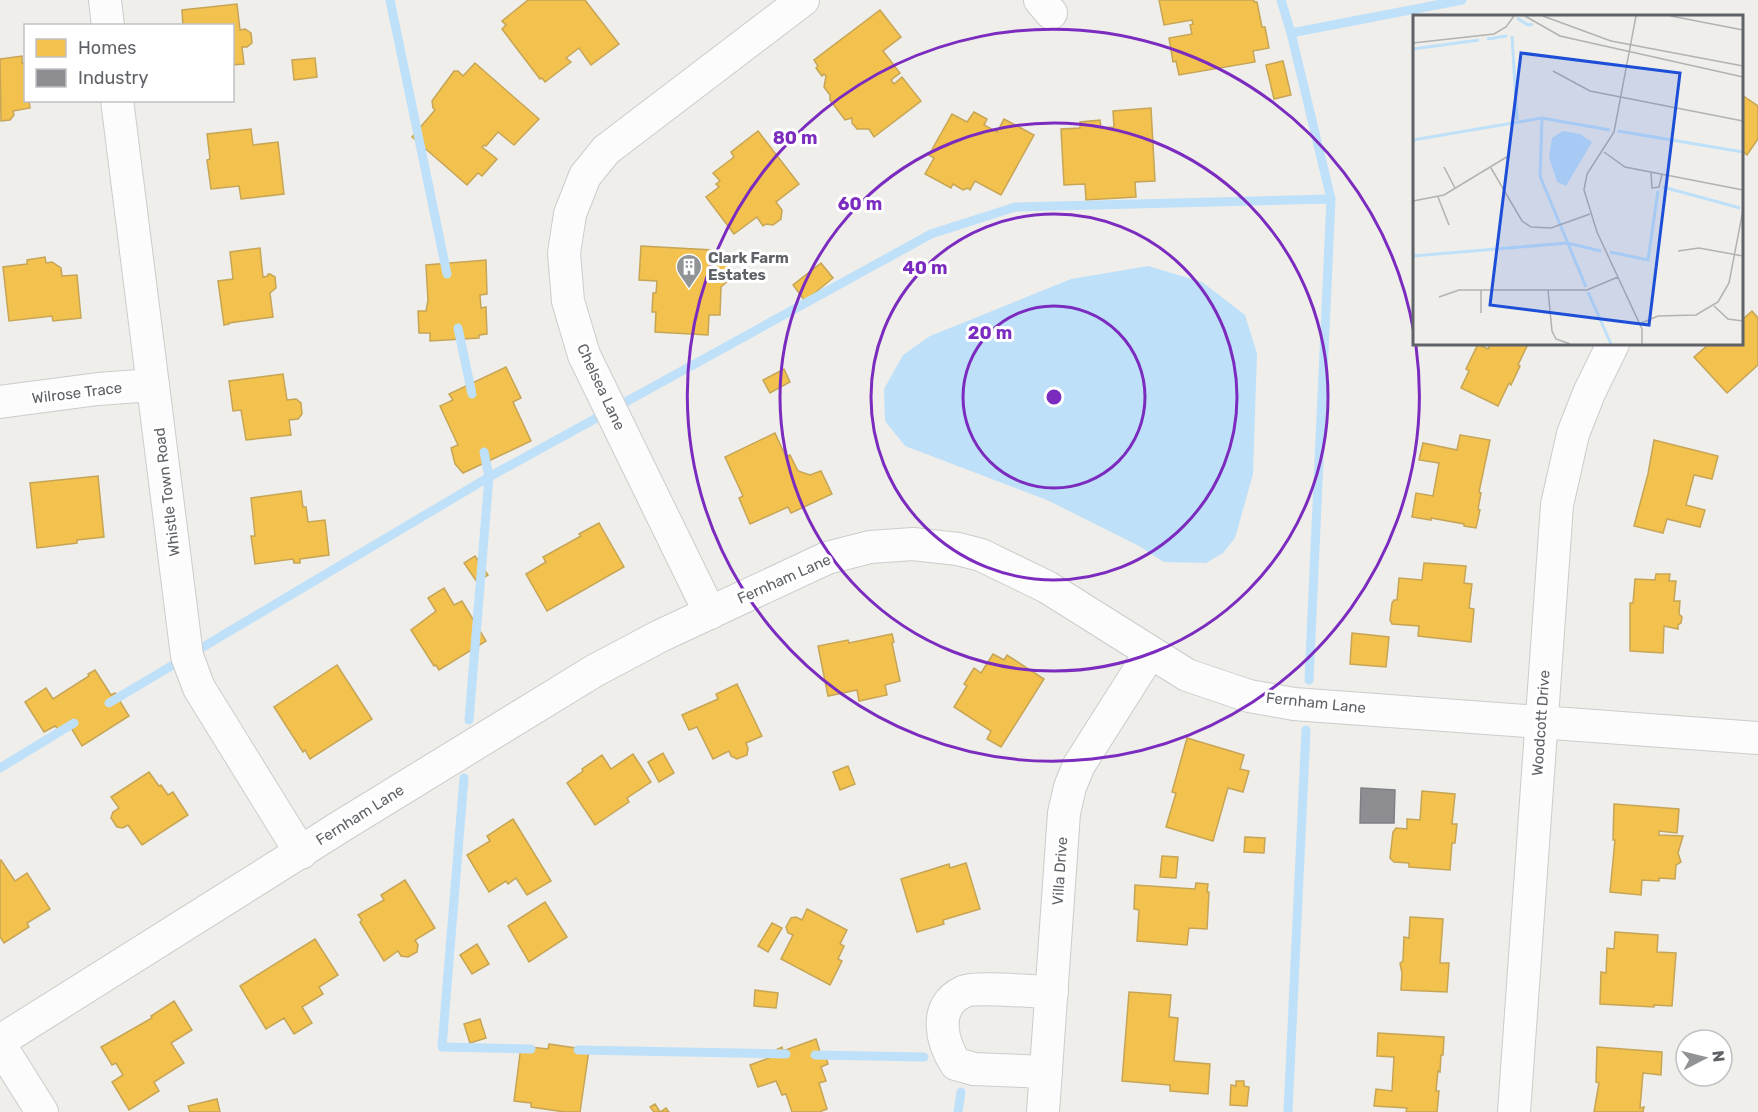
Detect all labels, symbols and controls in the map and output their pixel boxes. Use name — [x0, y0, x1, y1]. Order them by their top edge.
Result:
inset map — [1413, 15, 1743, 345]
legend — [24, 24, 234, 102]
text: Homes — [78, 37, 136, 59]
text: Industry — [78, 67, 148, 89]
text: 80 m — [773, 127, 817, 149]
text: 60 m — [838, 193, 882, 215]
place label: Clark Farm Estates — [708, 249, 789, 284]
building icon: Clark Farm Estates — [674, 252, 704, 290]
text: 40 m — [903, 257, 947, 279]
text: 20 m — [968, 322, 1012, 344]
street label: Chelsea Lane — [573, 341, 629, 433]
street label: Wilrose Trace — [31, 379, 123, 407]
centre of rings — [1044, 387, 1064, 407]
street label: Whistle Town Road — [150, 427, 184, 557]
street label: Fernham Lane — [734, 550, 834, 608]
street label: Woodcott Drive — [1528, 669, 1554, 777]
street label: Fernham Lane — [1265, 689, 1367, 717]
street label: Fernham Lane — [313, 781, 407, 849]
street label: Villa Drive — [1049, 836, 1071, 906]
north arrow — [1674, 1028, 1734, 1088]
text: N — [1708, 1049, 1729, 1063]

